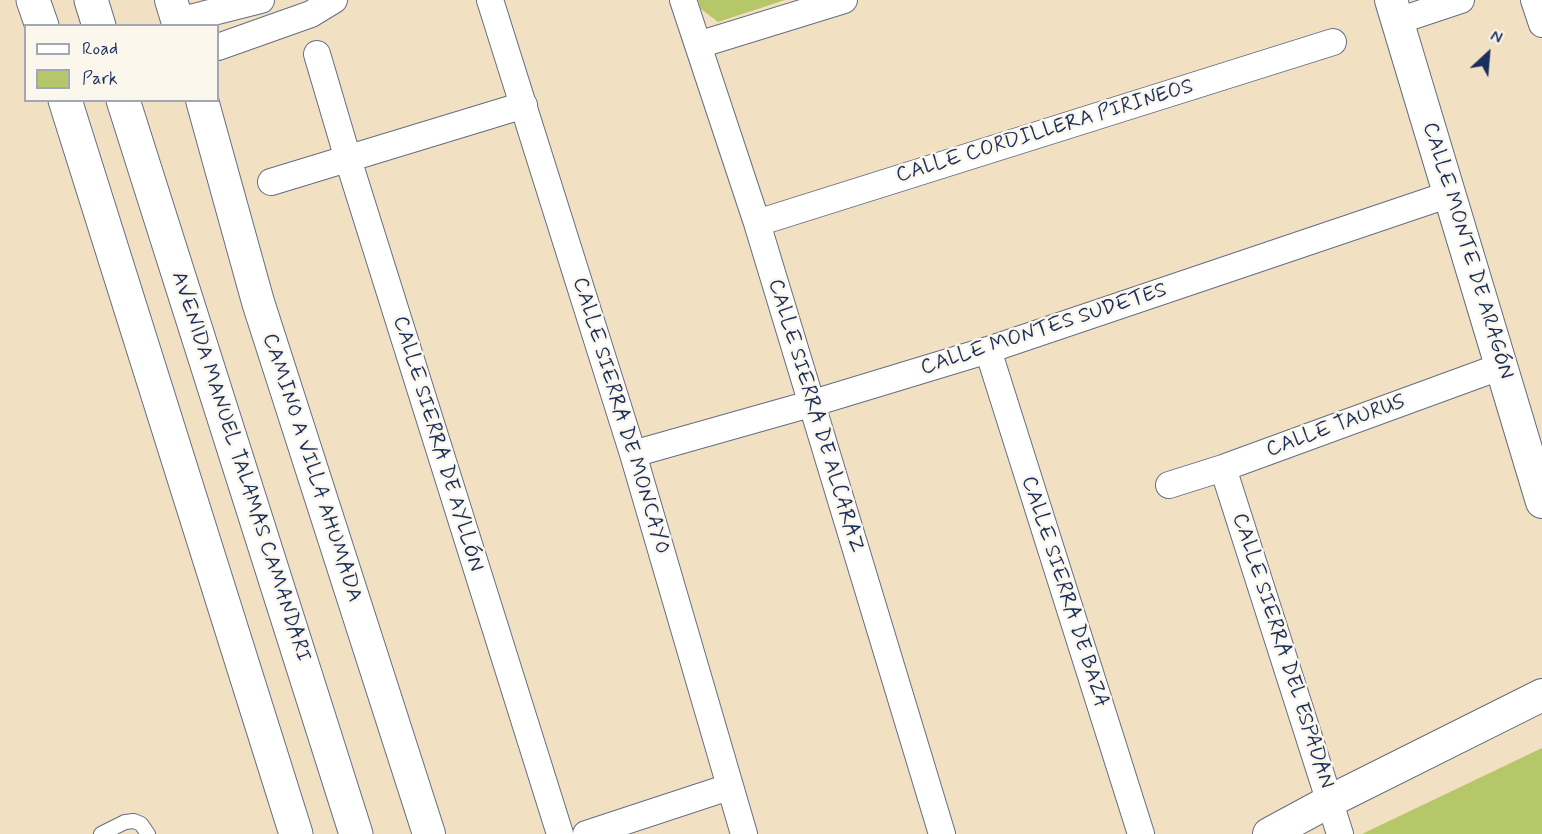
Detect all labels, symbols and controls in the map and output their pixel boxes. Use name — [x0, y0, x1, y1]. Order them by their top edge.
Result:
legend — [24, 24, 219, 102]
north arrow — [1458, 24, 1518, 84]
text: N — [1487, 26, 1506, 49]
text: Road — [82, 37, 118, 61]
text: Park — [82, 67, 118, 91]
street label: CALLE CORDILLERA PIRINEOS — [893, 75, 1197, 189]
street label: CALLE MONTE DE ARAGÓN — [1416, 120, 1518, 382]
street label: AVENIDA MANUEL TALAMAS CAMANDARI — [165, 269, 315, 665]
street label: CALLE SIERRA DE MONCAYO — [566, 275, 674, 557]
street label: CALLE SIERRA DE ALCARAZ — [761, 276, 869, 556]
street label: CALLE MONTES SUDETES — [918, 278, 1170, 382]
street label: CALLE SIERRA DE AYLLÓN — [386, 313, 488, 575]
street label: CAMINO A VILLA AHUMADA — [256, 331, 366, 605]
street label: CALLE TAURUS — [1263, 390, 1409, 464]
street label: CALLE SIERRA DE BAZA — [1015, 473, 1113, 711]
street label: CALLE SIERRA DEL ESPADAN — [1226, 510, 1338, 792]

